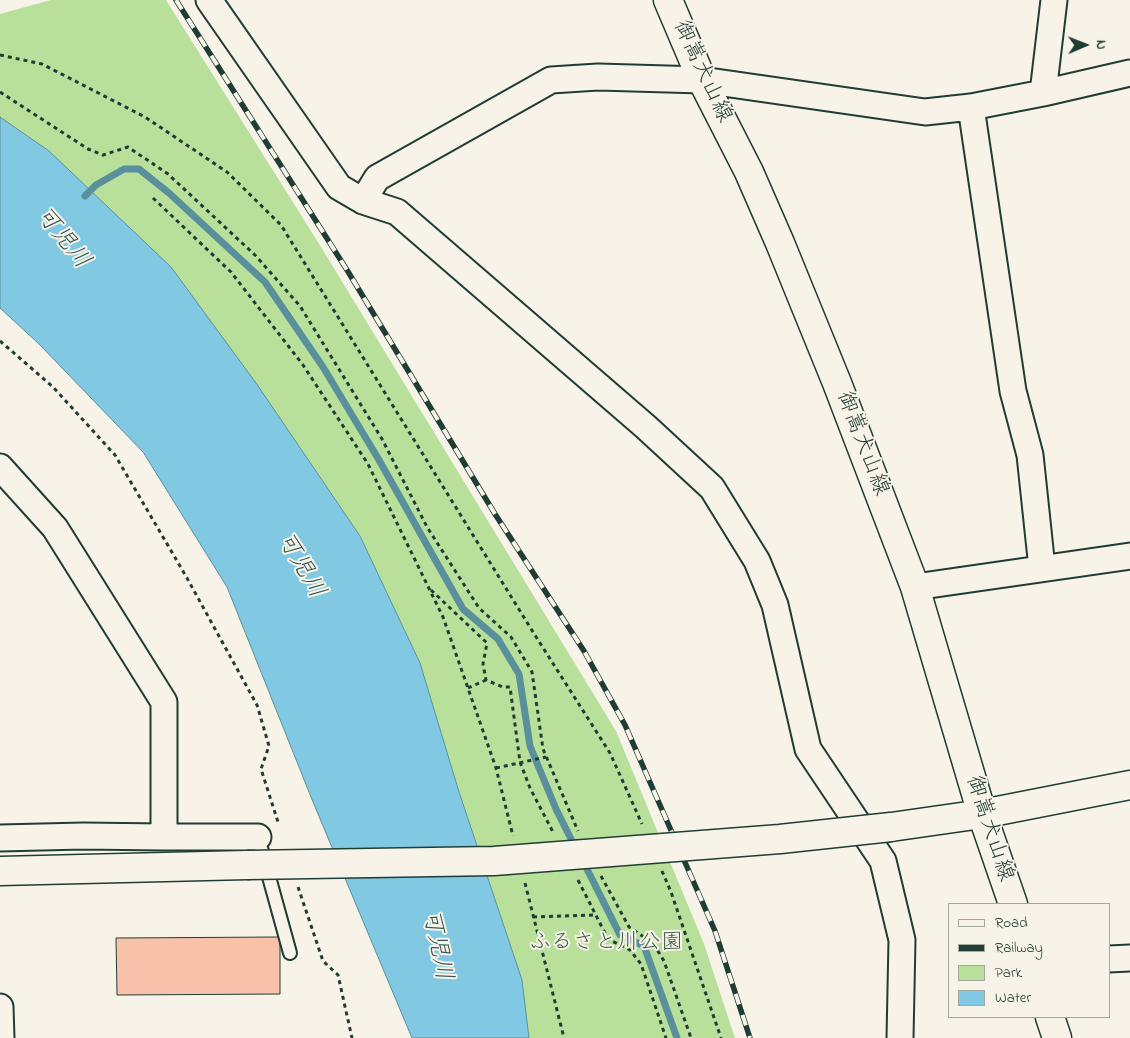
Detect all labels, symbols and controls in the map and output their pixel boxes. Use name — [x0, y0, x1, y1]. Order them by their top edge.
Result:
street label: 御嵩犬山線 — [666, 17, 736, 127]
north arrow — [1060, 20, 1110, 70]
text: N — [1090, 40, 1111, 50]
water label: 可児川 — [27, 202, 95, 276]
street label: 御嵩犬山線 — [829, 388, 893, 500]
water label: 可児川 — [269, 528, 329, 604]
street label: 御嵩犬山線 — [958, 773, 1018, 885]
legend — [948, 903, 1110, 1018]
water label: 可児川 — [414, 907, 456, 983]
text: Road — [995, 912, 1028, 934]
park label: ふるさと川公園 — [529, 931, 683, 957]
text: Railway — [995, 937, 1043, 959]
text: Park — [995, 962, 1022, 984]
text: Water — [995, 987, 1031, 1009]

